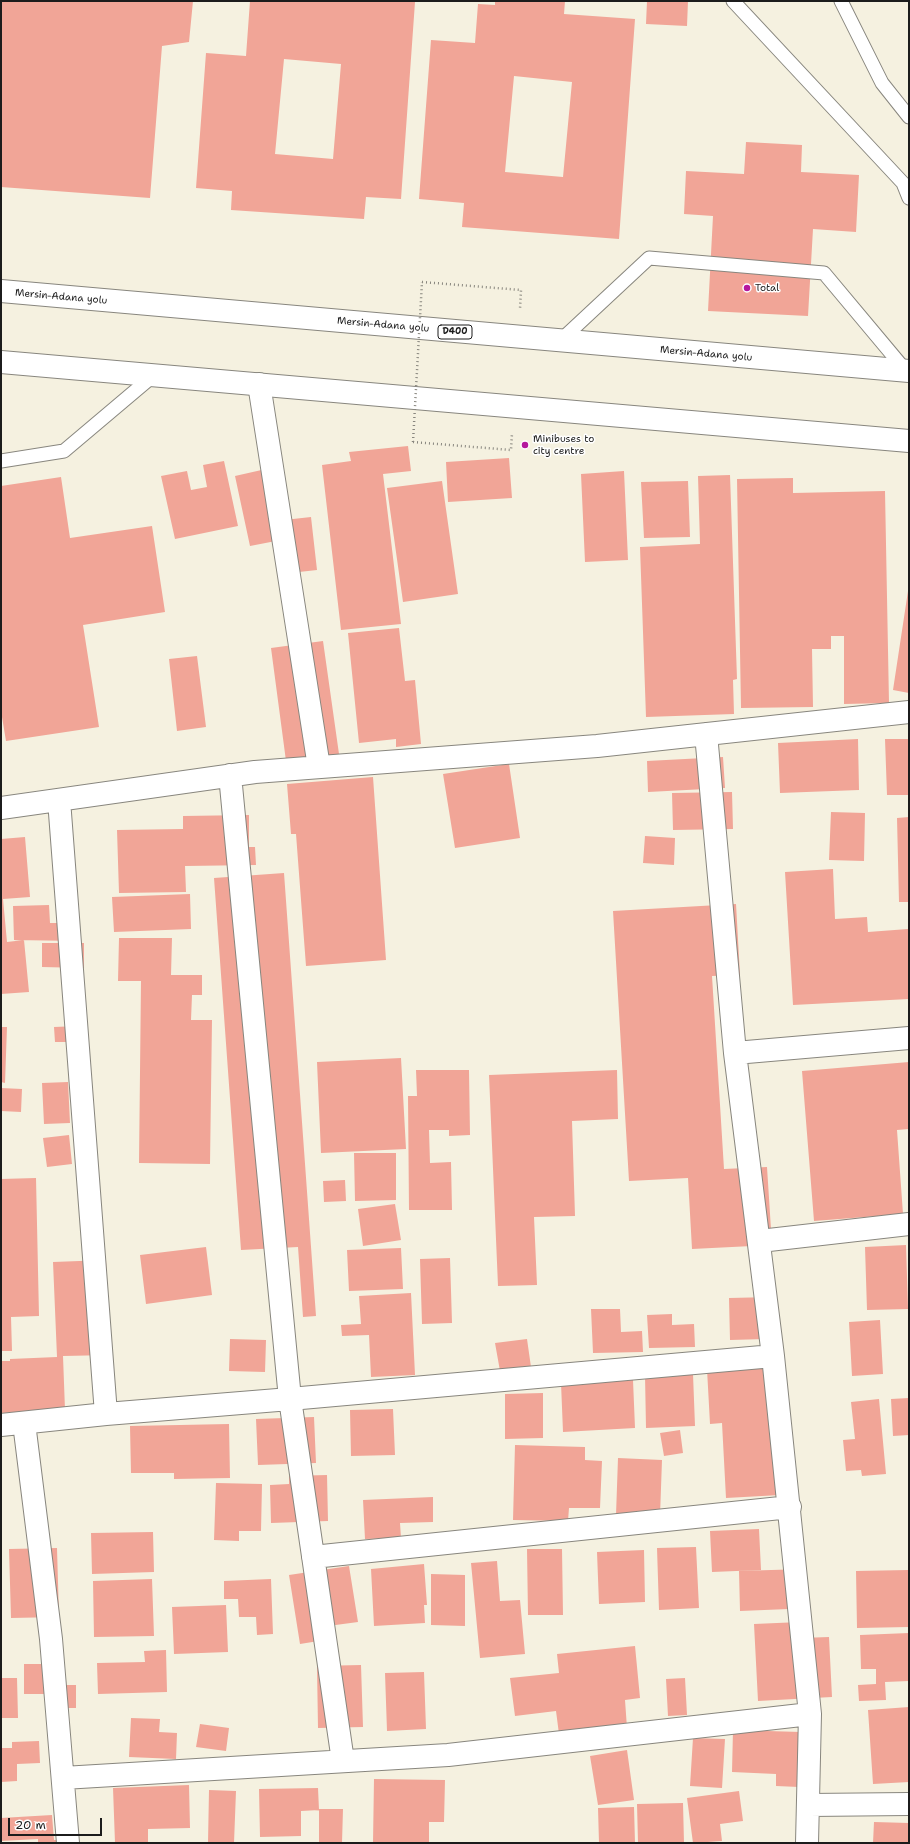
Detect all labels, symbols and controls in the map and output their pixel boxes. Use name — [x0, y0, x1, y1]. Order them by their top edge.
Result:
place label: Total — [755, 282, 779, 294]
marker: Total — [742, 283, 752, 293]
street label: Mersin-Adana yolu — [14, 287, 108, 307]
street label: Mersin-Adana yolu — [336, 315, 430, 335]
road number: D400 — [438, 325, 472, 339]
street label: Mersin-Adana yolu — [659, 344, 753, 364]
place label: Minibuses to city centre — [533, 433, 594, 456]
marker: Minibuses to city centre — [520, 440, 530, 450]
scale bar — [10, 1810, 104, 1836]
text: 20 m — [15, 1817, 46, 1833]

